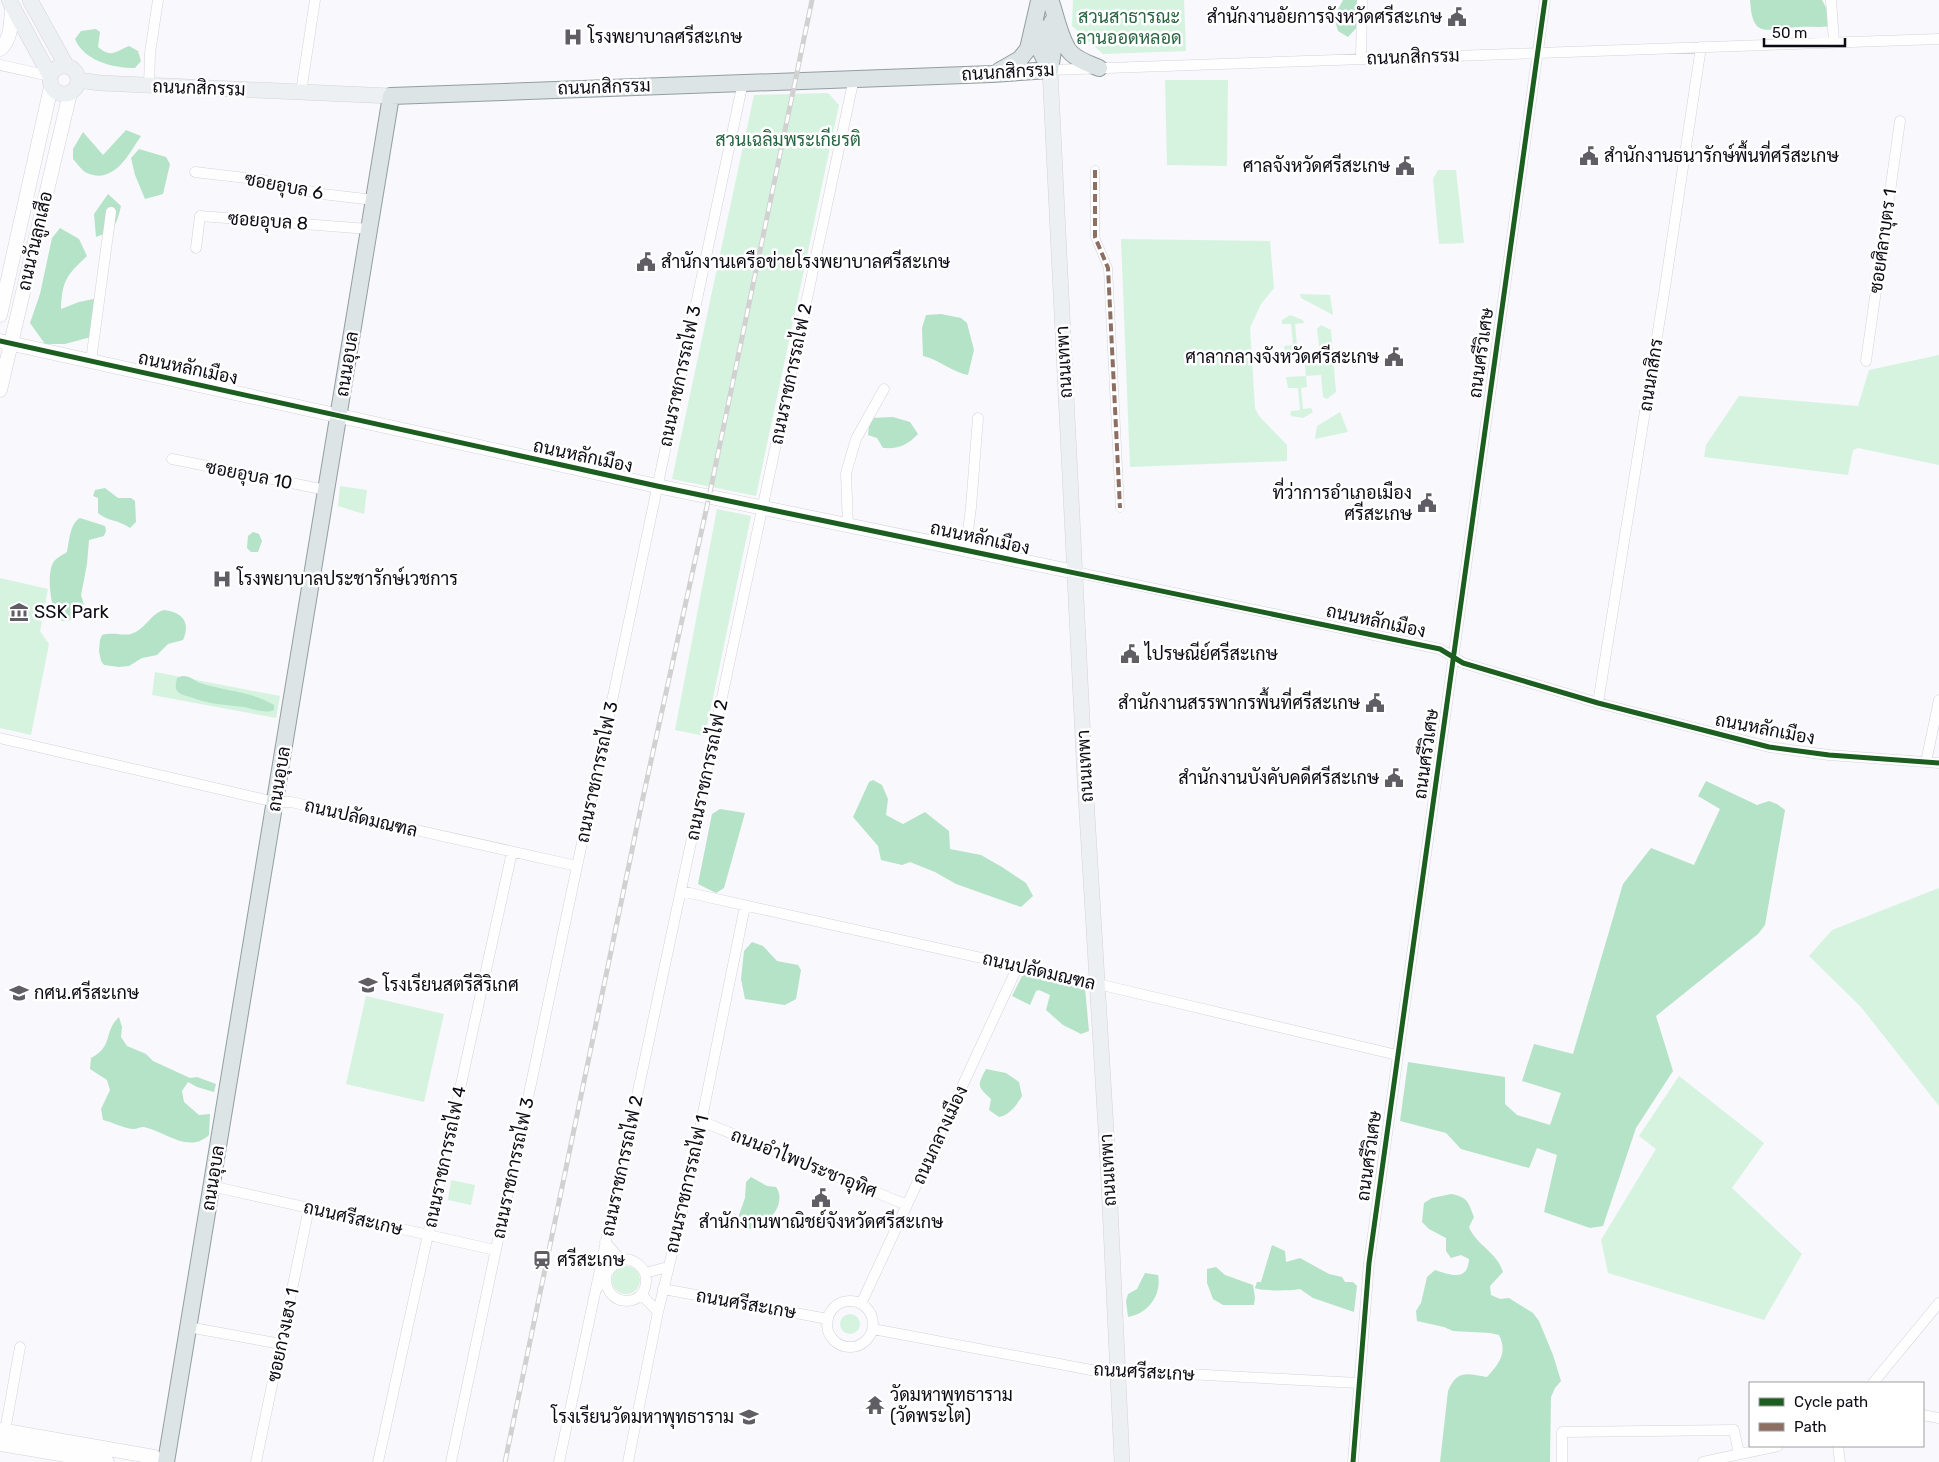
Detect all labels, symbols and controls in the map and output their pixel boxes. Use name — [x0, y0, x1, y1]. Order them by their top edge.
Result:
place label: สำนักงานอัยการจังหวัดศรีสะเกษ — [1207, 4, 1443, 28]
park label: สวนสาธารณะ ลานออดหลอด — [1076, 6, 1182, 49]
public building icon: สำนักงานอัยการจังหวัดศรีสะเกษ — [1446, 6, 1468, 28]
scale bar — [1764, 15, 1845, 47]
place label: โรงพยาบาลศรีสะเกษ — [587, 24, 743, 48]
text: 50 m — [1772, 24, 1807, 42]
hospital icon: โรงพยาบาลศรีสะเกษ — [562, 26, 584, 48]
street label: ถนนกสิกรรม — [1366, 44, 1460, 70]
street label: ถนนกสิกรรม — [961, 59, 1055, 85]
street label: ถนนกสิกรรม — [557, 74, 651, 100]
street label: ถนนกสิกรรม — [152, 75, 246, 101]
park label: สวนเฉลิมพระเกียรติ — [715, 127, 861, 151]
place label: สำนักงานธนารักษ์พื้นที่ศรีสะเกษ — [1604, 140, 1839, 167]
public building icon: สำนักงานธนารักษ์พื้นที่ศรีสะเกษ — [1578, 145, 1600, 167]
place label: ศาลจังหวัดศรีสะเกษ — [1243, 153, 1391, 177]
public building icon: ศาลจังหวัดศรีสะเกษ — [1394, 155, 1416, 177]
street label: ซอยอุบล 6 — [243, 168, 325, 205]
street label: ซอยศิลาบุตร 1 — [1865, 187, 1902, 295]
street label: ถนนวันลูกเสือ — [12, 189, 59, 293]
street label: ซอยอุบล 8 — [227, 207, 309, 236]
place label: สำนักงานเครือข่ายโรงพยาบาลศรีสะเกษ — [661, 249, 951, 273]
public building icon: สำนักงานเครือข่ายโรงพยาบาลศรีสะเกษ — [635, 251, 657, 273]
street label: ถนนราชการรถไฟ 2 — [763, 301, 817, 447]
street label: ถนนราชการรถไฟ 3 — [652, 303, 706, 449]
street label: ถนนศรีวิเศษ — [1462, 305, 1498, 399]
street label: ถนนเทพา — [1051, 325, 1077, 399]
street label: ถนนอุบล — [331, 330, 364, 398]
street label: ถนนกสิกร — [1634, 337, 1668, 413]
place label: ศาลากลางจังหวัดศรีสะเกษ — [1185, 344, 1380, 368]
street label: ถนนหลักเมือง — [136, 346, 240, 389]
public building icon: ศาลากลางจังหวัดศรีสะเกษ — [1383, 346, 1405, 368]
street label: ถนนหลักเมือง — [531, 434, 635, 477]
street label: ซอยอุบล 10 — [203, 456, 294, 495]
place label: ที่ว่าการอำเภอเมือง ศรีสะเกษ — [1273, 477, 1413, 525]
public building icon: ที่ว่าการอำเภอเมือง ศรีสะเกษ — [1416, 492, 1438, 514]
street label: ถนนหลักเมือง — [928, 516, 1032, 559]
place label: โรงพยาบาลประชารักษ์เวชการ — [236, 566, 458, 590]
hospital icon: โรงพยาบาลประชารักษ์เวชการ — [211, 568, 233, 590]
street label: ถนนหลักเมือง — [1324, 599, 1428, 642]
museum icon: SSK Park — [8, 601, 30, 623]
place label: SSK Park — [34, 601, 110, 623]
place label: ไปรษณีย์ศรีสะเกษ — [1143, 641, 1279, 665]
public building icon: ไปรษณีย์ศรีสะเกษ — [1119, 643, 1141, 665]
place label: สำนักงานสรรพากรพื้นที่ศรีสะเกษ — [1118, 687, 1361, 714]
public building icon: สำนักงานสรรพากรพื้นที่ศรีสะเกษ — [1364, 692, 1386, 714]
street label: ถนนราชการรถไฟ 2 — [679, 697, 733, 843]
street label: ถนนราชการรถไฟ 3 — [569, 699, 623, 845]
street label: ถนนศรีวิเศษ — [1407, 706, 1443, 800]
street label: ถนนหลักเมือง — [1713, 708, 1817, 749]
street label: ถนนเทพา — [1072, 729, 1098, 803]
street label: ถนนอุบล — [263, 745, 296, 813]
place label: สำนักงานบังคับคดีศรีสะเกษ — [1178, 765, 1380, 789]
public building icon: สำนักงานบังคับคดีศรีสะเกษ — [1383, 767, 1405, 789]
street label: ถนนปลัดมณฑล — [302, 794, 420, 842]
street label: ถนนปลัดมณฑล — [980, 947, 1098, 995]
place label: โรงเรียนสตรีสิริเกศ — [382, 972, 519, 996]
school or university icon: โรงเรียนสตรีสิริเกศ — [357, 974, 379, 996]
place label: กศน.ศรีสะเกษ — [34, 980, 140, 1004]
school or university icon: กศน.ศรีสะเกษ — [8, 982, 30, 1004]
street label: ถนนกลางเมือง — [907, 1082, 972, 1188]
street label: ถนนราชการรถไฟ 4 — [417, 1084, 471, 1230]
street label: ถนนราชการรถไฟ 2 — [594, 1093, 648, 1239]
street label: ถนนราชการรถไฟ 3 — [485, 1095, 539, 1241]
street label: ถนนศรีวิเศษ — [1350, 1108, 1386, 1202]
street label: ถนนราชการรถไฟ 1 — [658, 1112, 714, 1255]
street label: ถนนอำไพประชาอุทิศ — [727, 1122, 881, 1203]
street label: ถนนเทพา — [1095, 1133, 1121, 1207]
street label: ถนนอุบล — [197, 1144, 230, 1212]
public building icon: สำนักงานพาณิชย์จังหวัดศรีสะเกษ — [810, 1187, 832, 1209]
street label: ถนนศรีสะเกษ — [301, 1194, 406, 1240]
place label: สำนักงานพาณิชย์จังหวัดศรีสะเกษ — [699, 1209, 944, 1233]
place label: ศรีสะเกษ — [557, 1247, 626, 1271]
station icon: ศรีสะเกษ — [531, 1249, 553, 1271]
street label: ถนนศรีสะเกษ — [694, 1282, 799, 1324]
street label: ซอยกวงเฮง 1 — [262, 1286, 304, 1384]
street label: ถนนศรีสะเกษ — [1093, 1356, 1196, 1386]
legend — [1749, 1382, 1924, 1447]
place label: วัดมหาพุทธาราม (วัดพระโต) — [890, 1384, 1013, 1427]
text: Cycle path — [1794, 1393, 1868, 1411]
temple icon: วัดมหาพุทธาราม (วัดพระโต) — [864, 1394, 886, 1416]
place label: โรงเรียนวัดมหาพุทธาราม — [550, 1404, 734, 1429]
school or university icon: โรงเรียนวัดมหาพุทธาราม — [738, 1406, 760, 1428]
text: Path — [1794, 1418, 1827, 1436]

